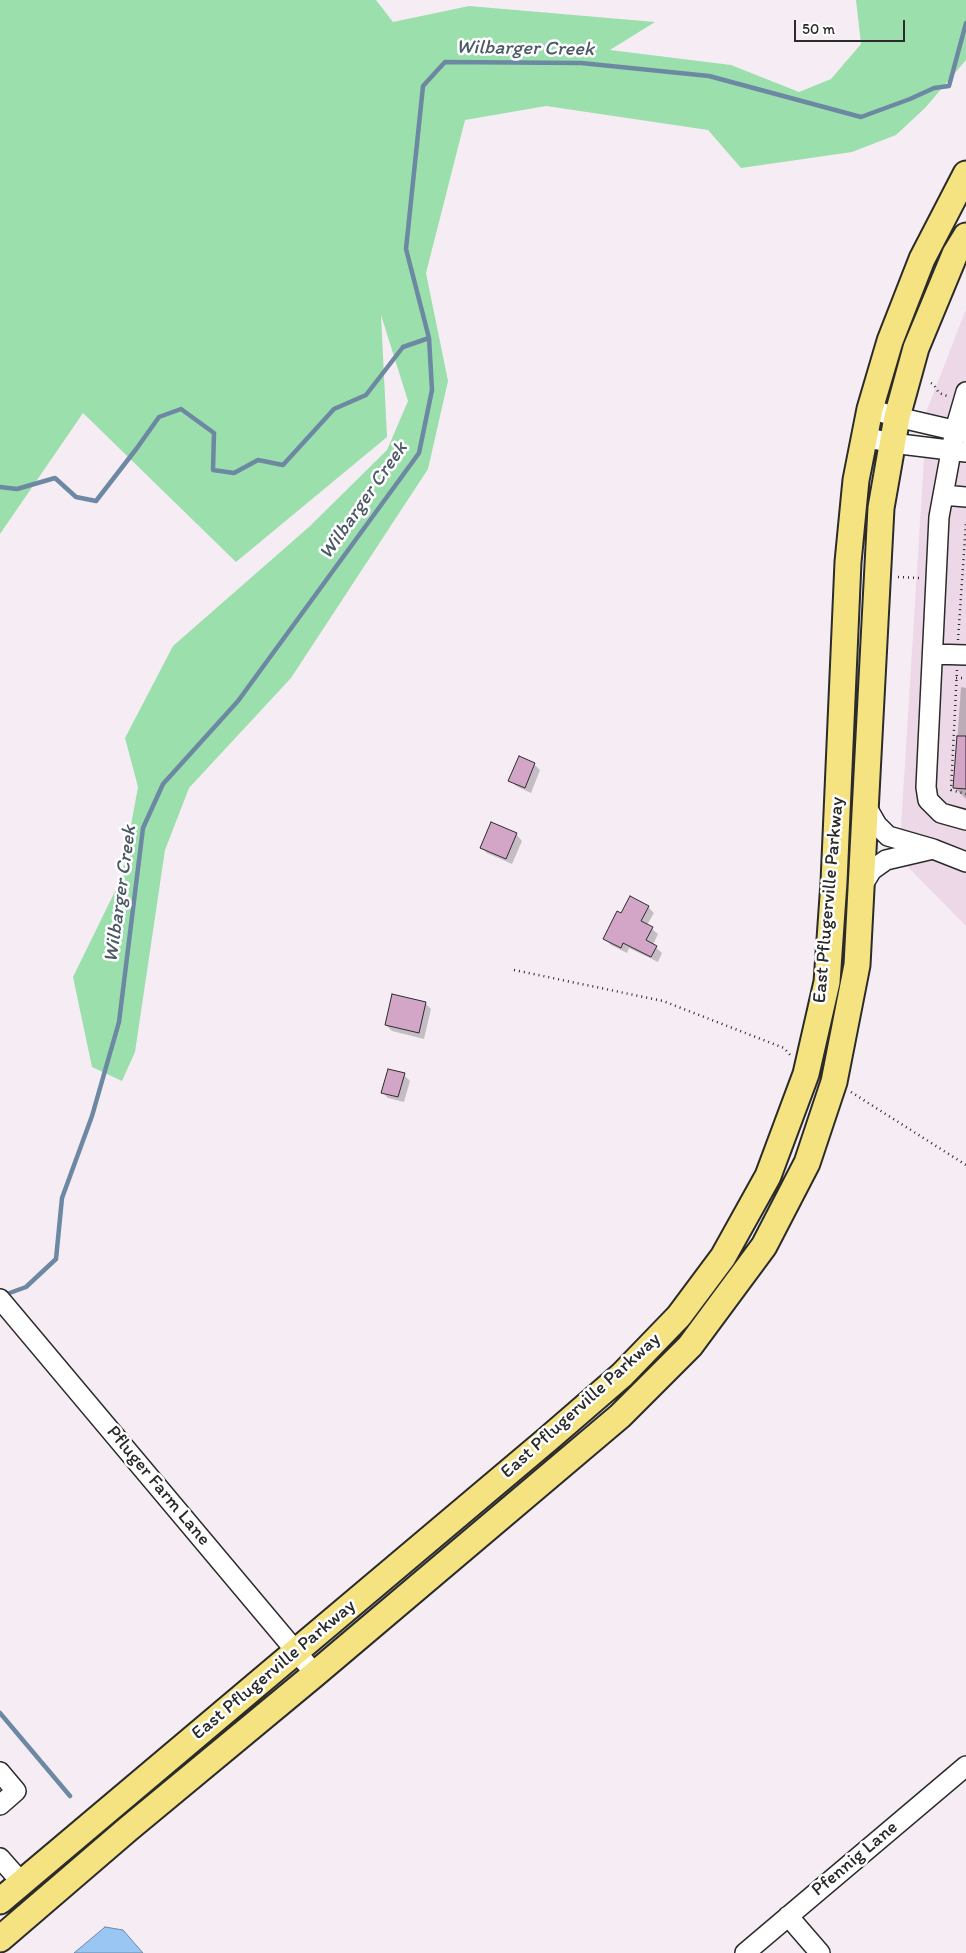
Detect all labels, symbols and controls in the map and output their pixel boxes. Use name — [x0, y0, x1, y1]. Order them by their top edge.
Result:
scale bar — [796, 10, 907, 42]
text: 50 m — [802, 20, 835, 38]
water label: Wilbarger Creek — [456, 36, 594, 62]
water label: Wilbarger Creek — [315, 438, 413, 564]
street label: East Pflugerville Parkway — [809, 796, 849, 1004]
water label: Wilbarger Creek — [100, 824, 142, 964]
street label: East Pflugerville Parkway — [497, 1328, 665, 1484]
street label: Pfluger Farm Lane — [101, 1421, 215, 1551]
street label: East Pflugerville Parkway — [187, 1595, 361, 1745]
street label: Pfennig Lane — [807, 1816, 903, 1902]

